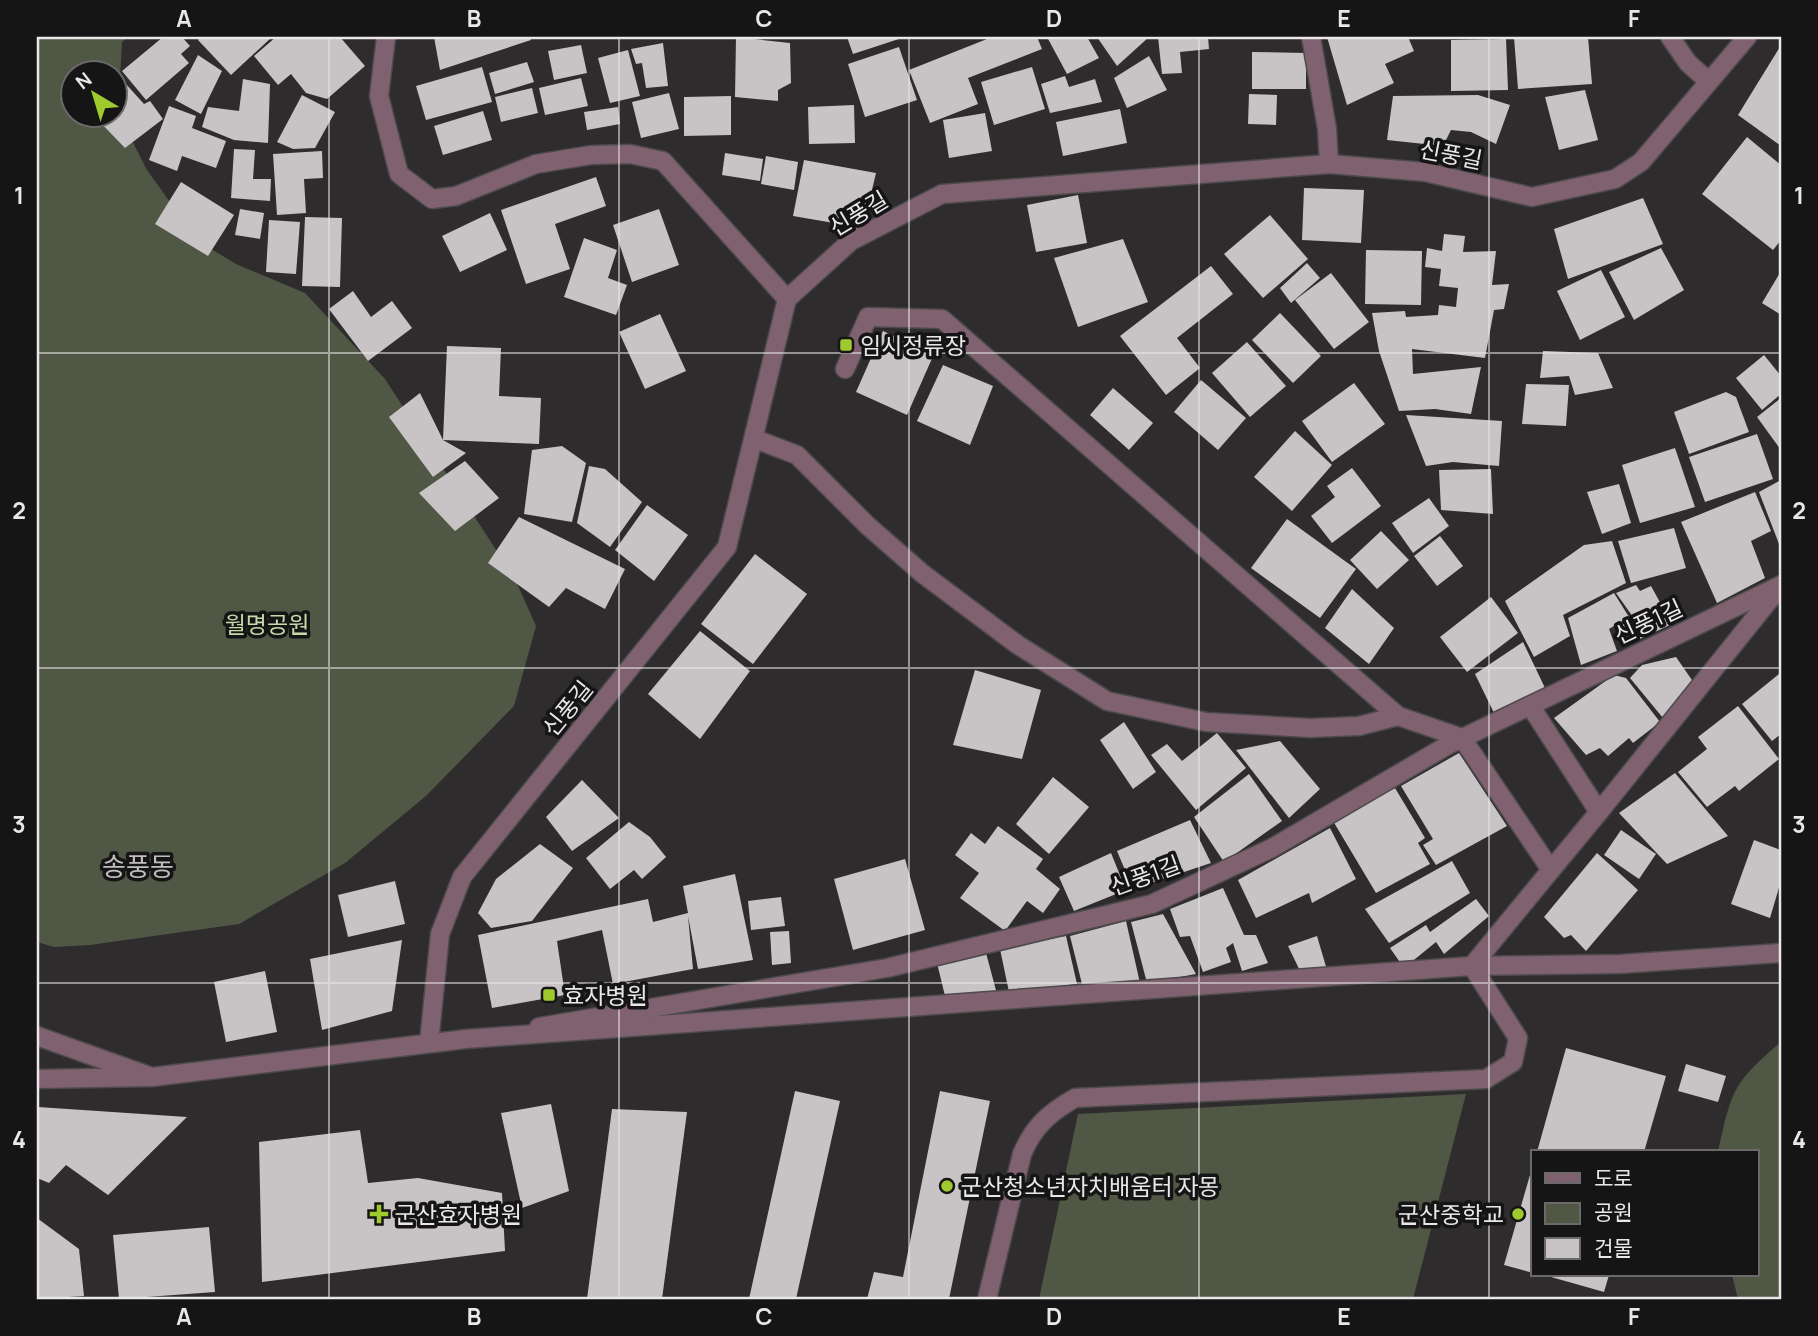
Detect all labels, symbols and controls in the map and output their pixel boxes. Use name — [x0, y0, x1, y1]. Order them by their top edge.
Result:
text: A — [176, 2, 192, 34]
text: B — [467, 2, 481, 34]
text: C — [756, 2, 773, 34]
text: D — [1046, 2, 1062, 34]
text: E — [1337, 2, 1351, 34]
text: F — [1628, 2, 1640, 34]
north arrow — [60, 60, 130, 130]
text: N — [70, 66, 97, 95]
street label: 신풍길 — [1417, 132, 1485, 176]
text: 1 — [14, 179, 24, 211]
text: 1 — [1794, 179, 1804, 211]
street label: 신풍길 — [823, 183, 893, 243]
place label: 임시정류장 — [860, 329, 966, 361]
marker: 임시정류장 — [838, 337, 854, 353]
text: 2 — [12, 494, 26, 526]
text: 2 — [1792, 494, 1806, 526]
street label: 신풍1길 — [1608, 591, 1688, 651]
park label: 월명공원 — [225, 608, 309, 640]
street label: 신풍길 — [535, 673, 599, 743]
text: 3 — [12, 808, 26, 840]
text: 3 — [1792, 808, 1806, 840]
district label: 송풍동 — [102, 848, 174, 884]
street label: 신풍1길 — [1105, 848, 1185, 902]
place label: 효자병원 — [563, 979, 648, 1011]
marker: 효자병원 — [541, 987, 557, 1003]
text: 4 — [12, 1123, 26, 1155]
text: 4 — [1792, 1123, 1806, 1155]
legend — [1531, 1150, 1758, 1276]
text: 도로 — [1594, 1164, 1633, 1192]
place label: 군산청소년자치배움터 자몽 — [961, 1170, 1220, 1202]
marker: 군산청소년자치배움터 자몽 — [939, 1178, 955, 1194]
place label: 군산효자병원 — [395, 1198, 522, 1230]
place label: 군산중학교 — [1398, 1198, 1504, 1230]
text: 공원 — [1594, 1198, 1633, 1226]
marker: 군산효자병원 — [369, 1204, 389, 1224]
marker: 군산중학교 — [1510, 1206, 1526, 1222]
text: 건물 — [1594, 1234, 1633, 1262]
text: A — [176, 1300, 192, 1332]
text: B — [467, 1300, 481, 1332]
text: C — [756, 1300, 773, 1332]
text: D — [1046, 1300, 1062, 1332]
text: E — [1337, 1300, 1351, 1332]
text: F — [1628, 1300, 1640, 1332]

